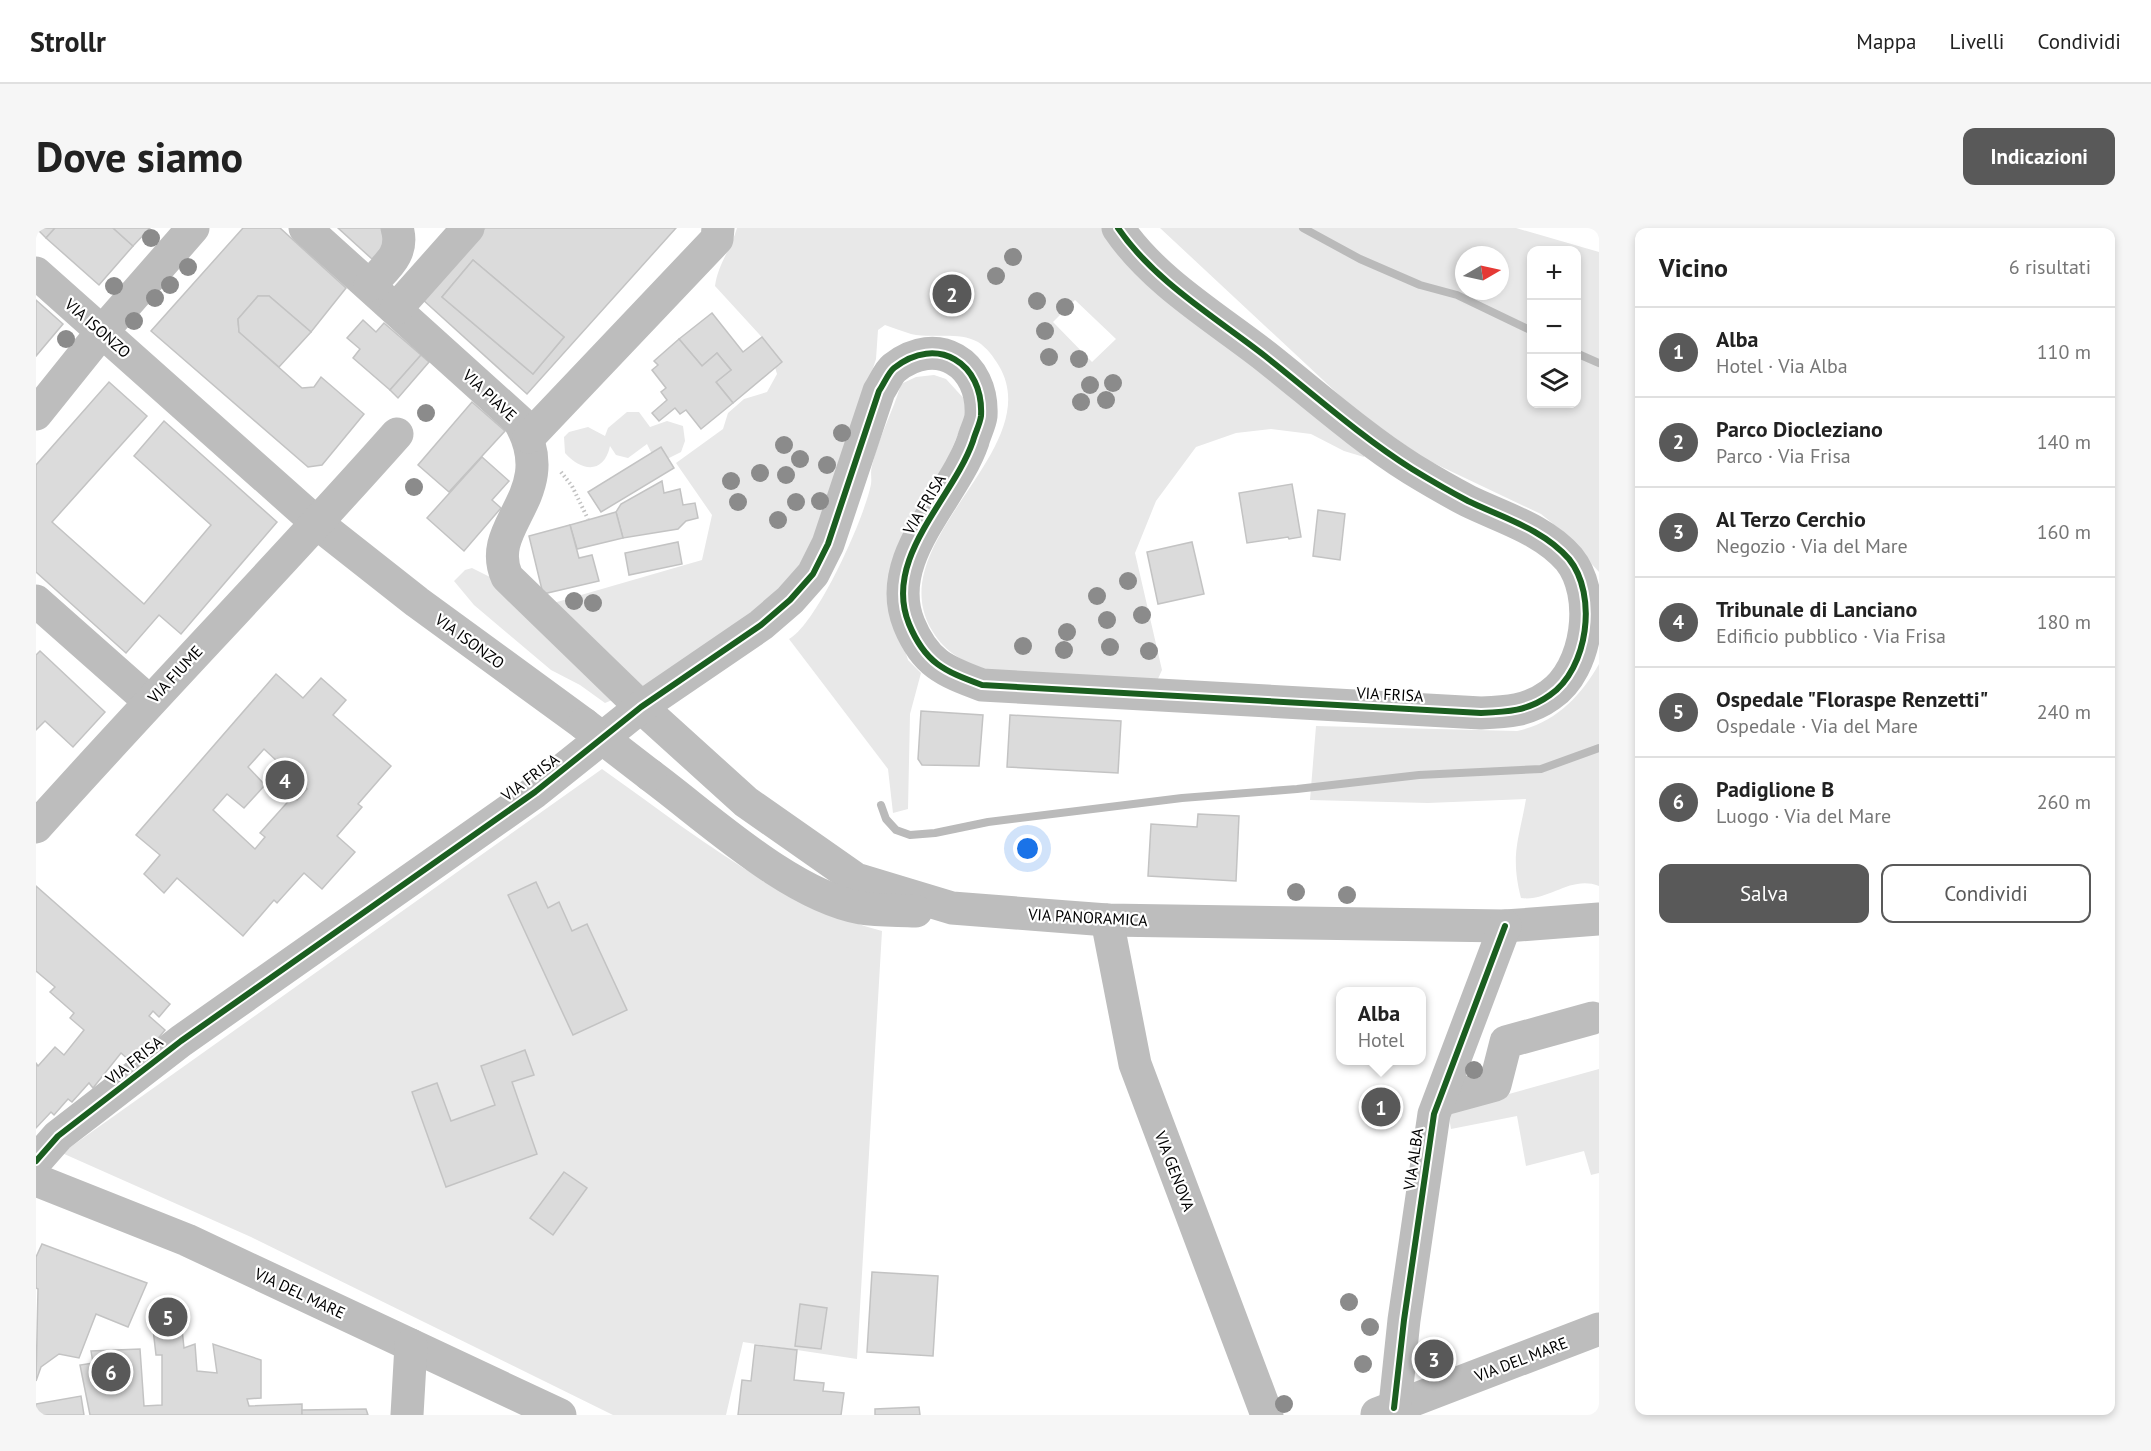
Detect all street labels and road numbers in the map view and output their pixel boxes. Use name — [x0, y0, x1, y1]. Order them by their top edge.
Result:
street label: VIA ISONZO — [60, 293, 135, 362]
street label: VIA PIAVE — [458, 364, 521, 425]
street label: VIA FRISA — [898, 470, 950, 539]
street label: VIA ISONZO — [431, 609, 509, 673]
street label: VIA FIUME — [143, 641, 207, 708]
street label: VIA FRISA — [1355, 682, 1425, 706]
street label: VIA FRISA — [496, 748, 563, 806]
street label: VIA PANORAMICA — [1027, 904, 1149, 930]
street label: VIA FRISA — [101, 1031, 167, 1089]
street label: VIA ALBA — [1399, 1126, 1427, 1192]
street label: VIA GENOVA — [1150, 1127, 1200, 1214]
street label: VIA DEL MARE — [251, 1263, 349, 1323]
street label: VIA DEL MARE — [1471, 1332, 1570, 1386]

